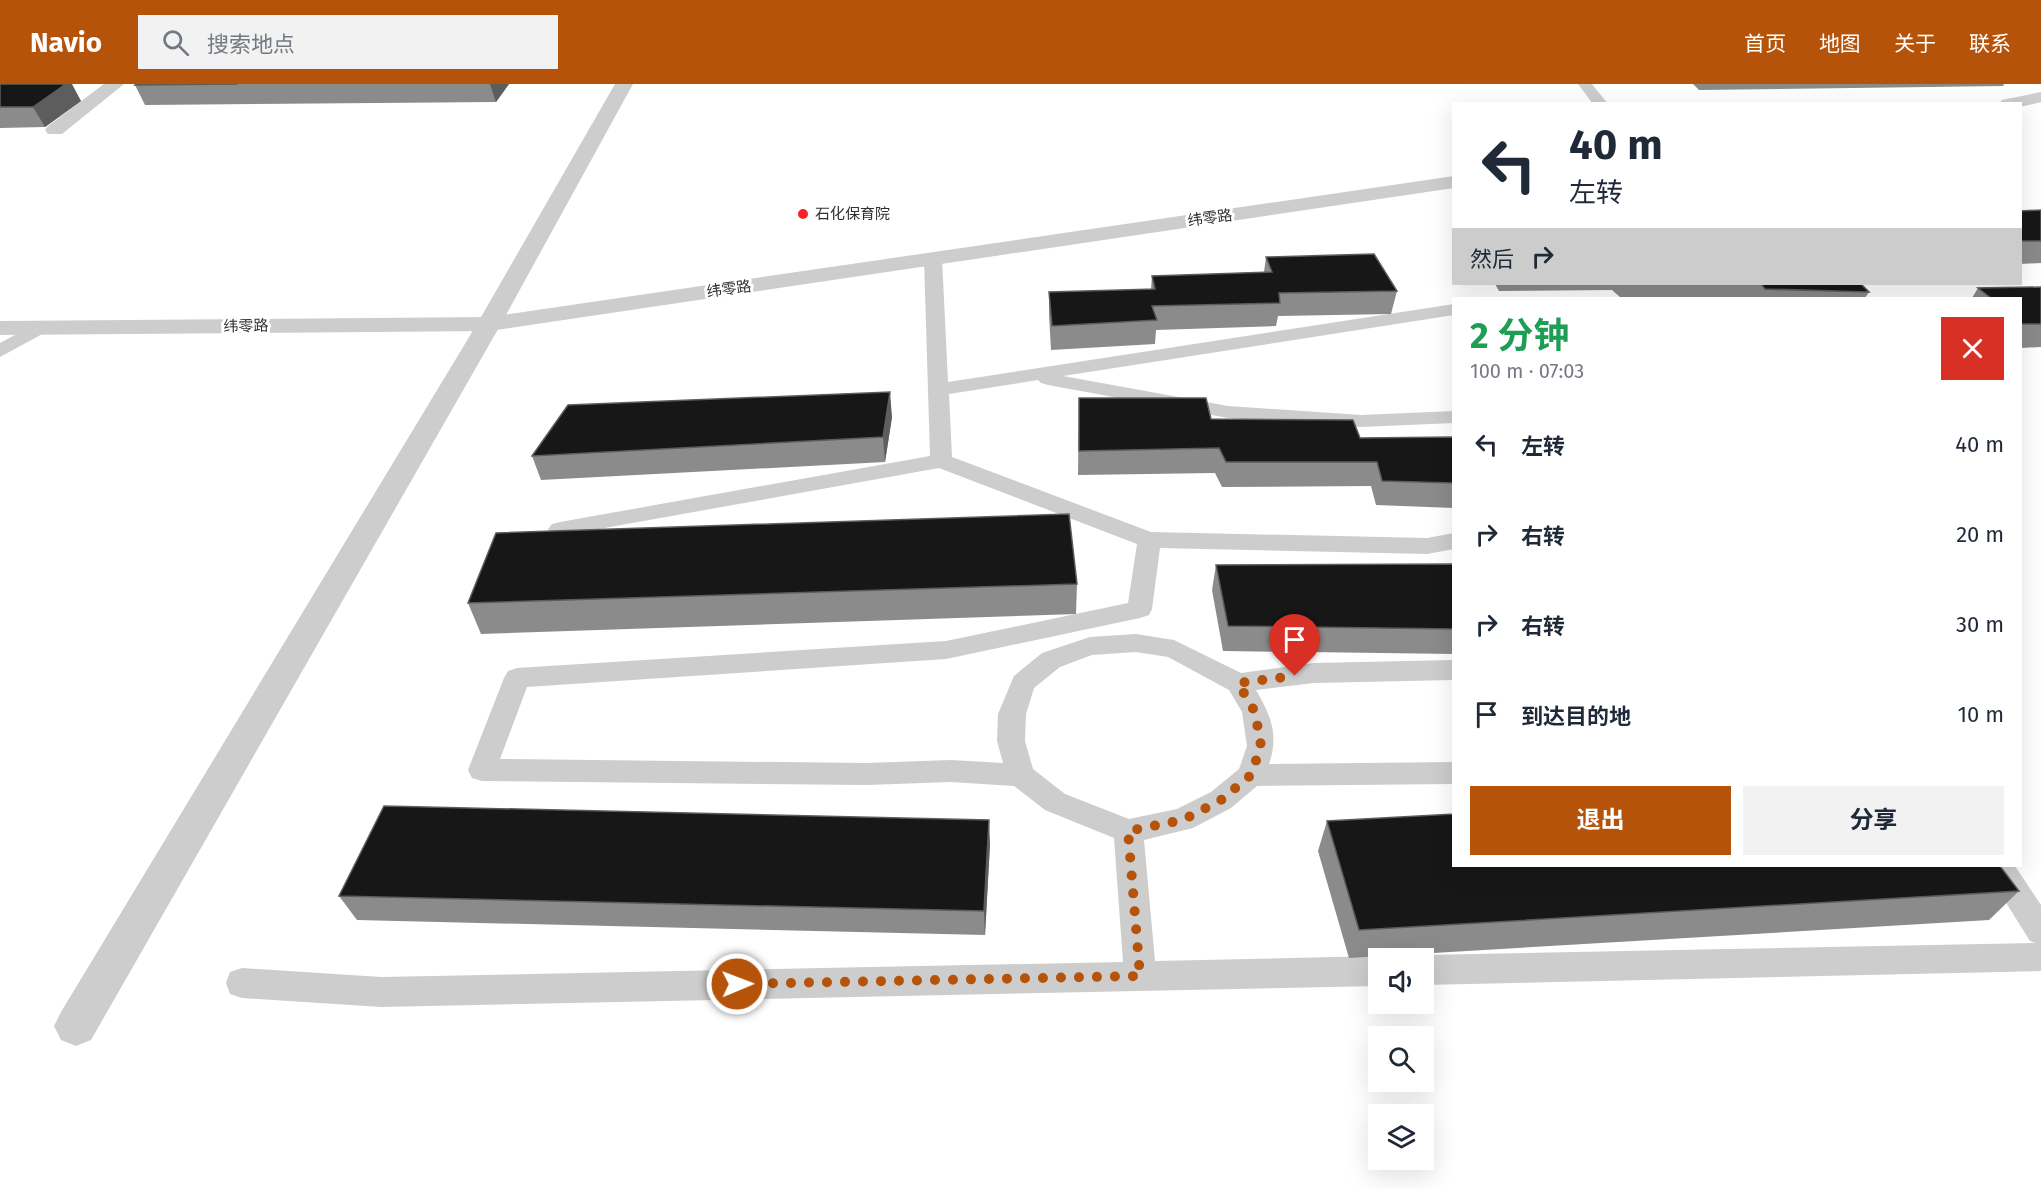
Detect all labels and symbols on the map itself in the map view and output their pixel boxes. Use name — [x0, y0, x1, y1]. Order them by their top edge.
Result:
place label: 石化保育院 — [815, 205, 890, 223]
street label: 纬零路 — [1186, 206, 1234, 230]
marker: 石化保育院 — [796, 207, 810, 221]
street label: 纬零路 — [705, 277, 753, 301]
street label: 纬零路 — [223, 317, 269, 335]
pin — [1269, 614, 1320, 676]
position arrow — [705, 952, 769, 1016]

